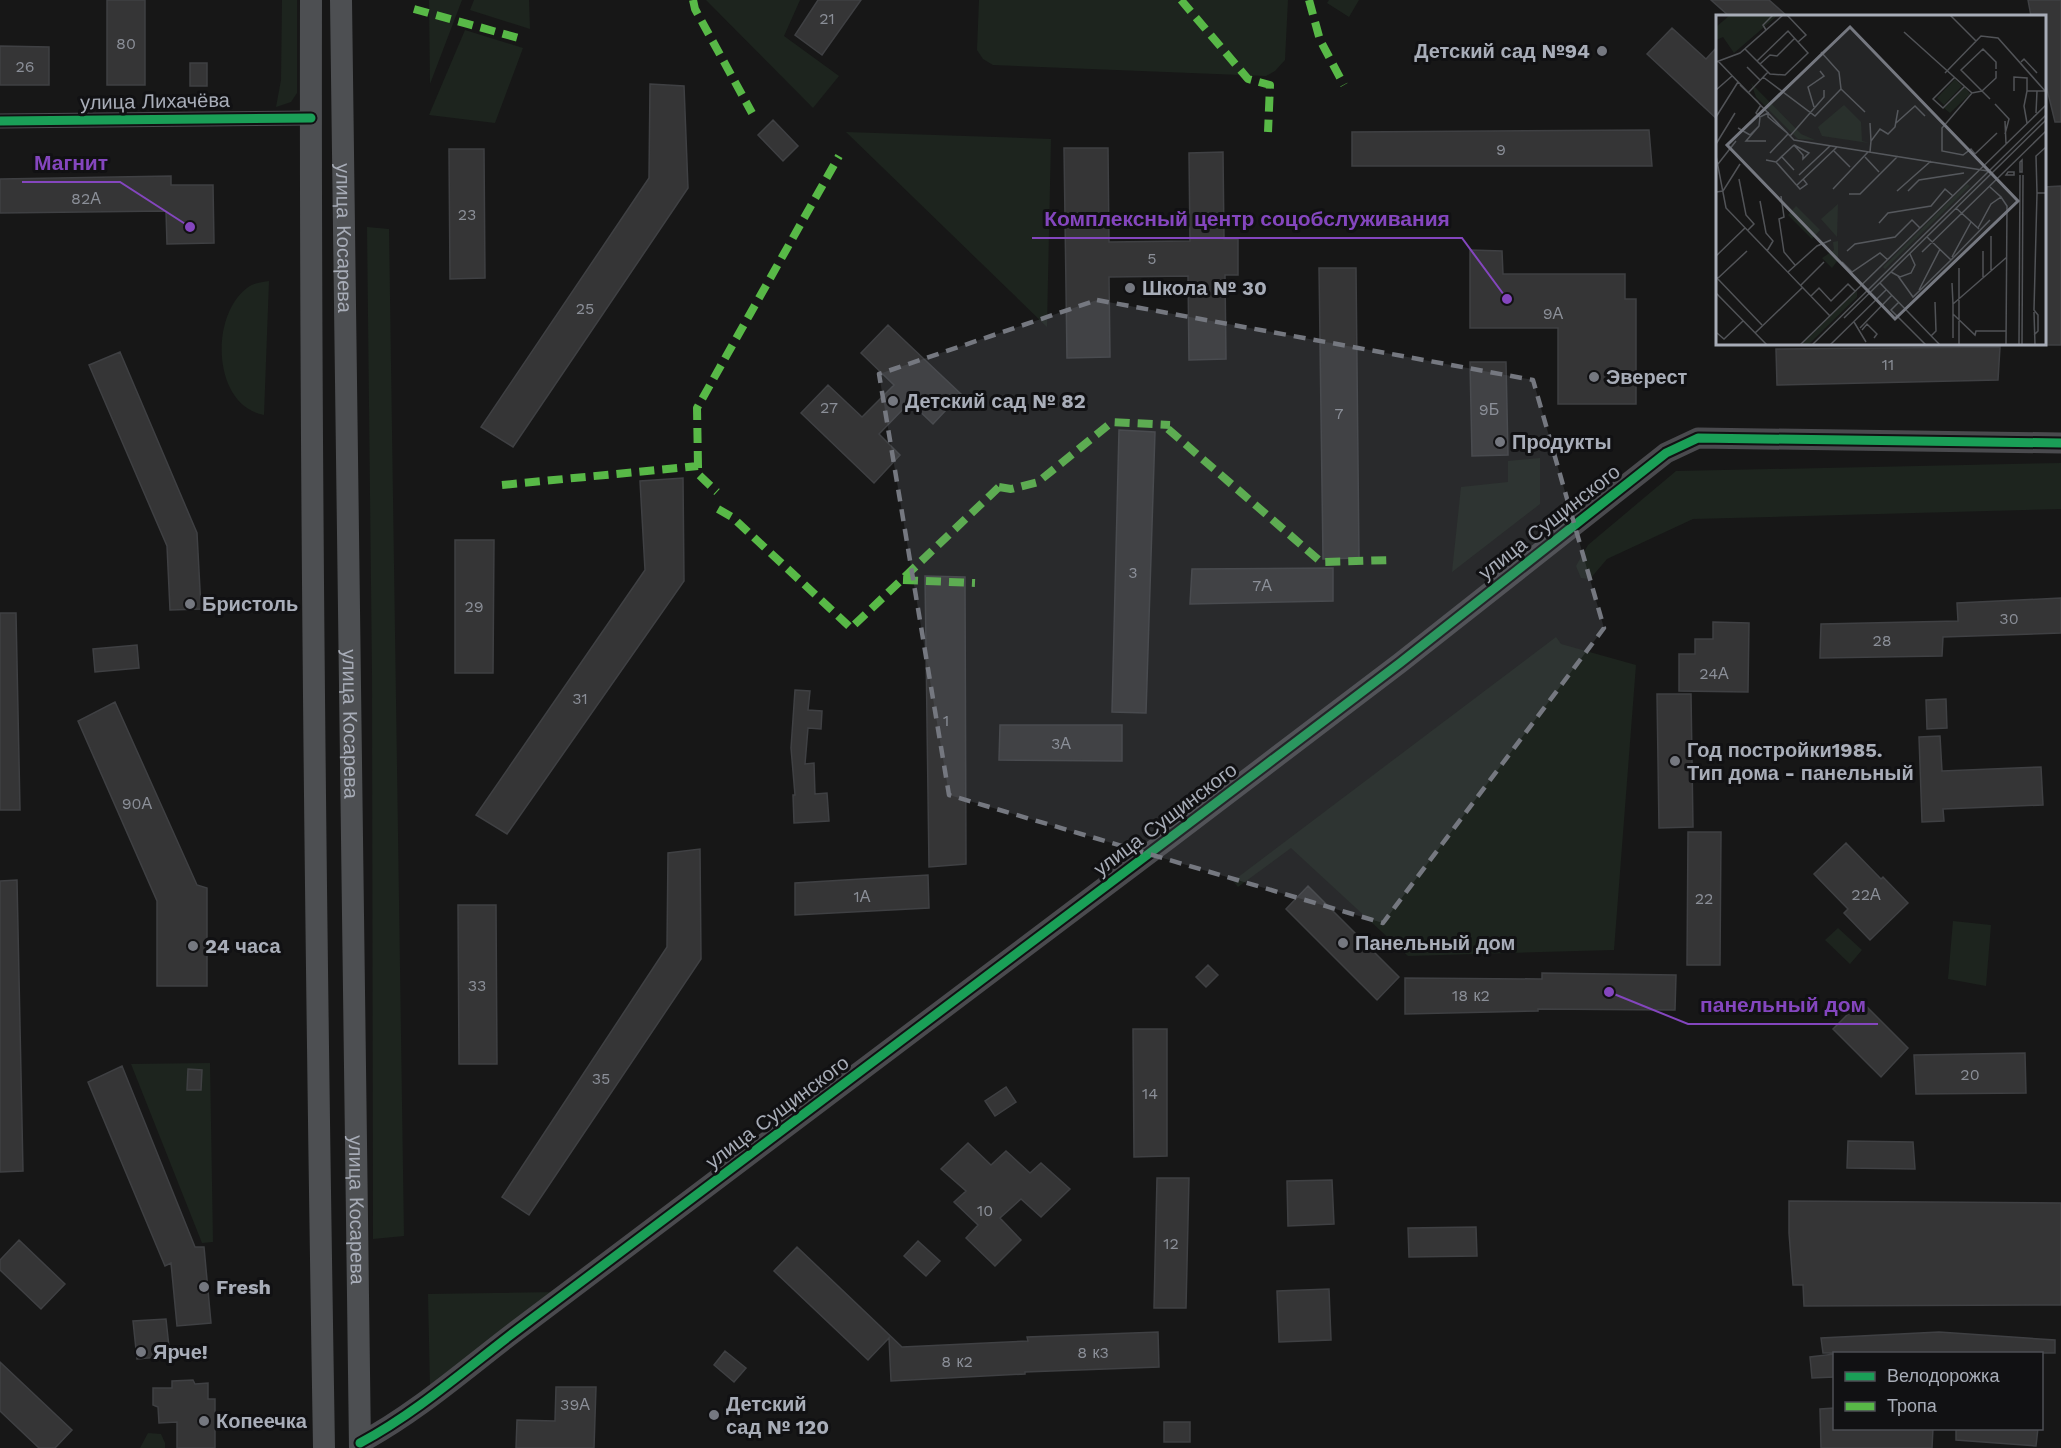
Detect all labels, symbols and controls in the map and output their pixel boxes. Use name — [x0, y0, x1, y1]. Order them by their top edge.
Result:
house number: 21 — [819, 9, 835, 28]
inset map — [1716, 15, 2046, 345]
house number: 80 — [116, 34, 136, 53]
place label: Детский сад №94 — [1414, 39, 1590, 63]
marker: Детский сад №94 — [1595, 44, 1609, 58]
house number: 26 — [15, 57, 35, 76]
street label: улица Лихачёва — [80, 88, 231, 114]
house number: 9 — [1496, 140, 1506, 159]
callout: Магнит — [22, 143, 120, 182]
text: Магнит — [34, 150, 108, 175]
street label: улица Косарева — [331, 163, 357, 314]
house number: 82А — [71, 189, 101, 208]
callout: Комплексный центр соцобслуживания — [1032, 199, 1462, 238]
house number: 23 — [458, 205, 476, 224]
text: Комплексный центр соцобслуживания — [1044, 206, 1450, 231]
house number: 5 — [1147, 249, 1157, 268]
place label: Школа № 30 — [1142, 276, 1267, 300]
marker: Школа № 30 — [1123, 281, 1137, 295]
house number: 25 — [576, 299, 594, 318]
house number: 9А — [1543, 304, 1564, 323]
house number: 11 — [1882, 355, 1894, 374]
place label: Эверест — [1606, 365, 1688, 389]
marker: Эверест — [1587, 370, 1601, 384]
place label: Детский сад № 82 — [905, 389, 1086, 413]
marker: Детский сад № 82 — [886, 394, 900, 408]
house number: 27 — [820, 398, 838, 417]
house number: 9Б — [1479, 400, 1499, 419]
house number: 7 — [1335, 404, 1344, 423]
place label: Продукты — [1512, 430, 1612, 454]
marker: Продукты — [1493, 435, 1507, 449]
street label: улица Сущинского — [1473, 459, 1625, 585]
house number: 3 — [1128, 563, 1138, 582]
house number: 7А — [1252, 576, 1272, 595]
place label: Бристоль — [202, 592, 298, 616]
marker: Бристоль — [183, 597, 197, 611]
house number: 29 — [464, 597, 484, 616]
house number: 30 — [1999, 609, 2019, 628]
house number: 28 — [1872, 631, 1892, 650]
street label: улица Косарева — [338, 649, 363, 800]
house number: 24А — [1699, 664, 1729, 683]
house number: 31 — [572, 689, 588, 708]
house number: 1 — [943, 711, 949, 730]
house number: 3А — [1051, 734, 1071, 753]
place label: Год постройки1985. Тип дома - панельный — [1687, 738, 1914, 785]
marker: Год постройки1985. Тип дома - панельный — [1668, 754, 1682, 768]
street label: улица Сущинского — [1089, 757, 1241, 881]
house number: 90А — [122, 794, 153, 813]
house number: 22А — [1851, 885, 1881, 904]
house number: 1А — [854, 887, 871, 906]
house number: 22 — [1695, 889, 1713, 908]
place label: Панельный дом — [1355, 931, 1515, 955]
place label: 24 часа — [205, 934, 281, 958]
marker: Панельный дом — [1336, 936, 1350, 950]
marker: 24 часа — [186, 939, 200, 953]
house number: 33 — [468, 976, 486, 995]
callout: панельный дом — [1688, 985, 1878, 1024]
house number: 18 к2 — [1452, 986, 1490, 1005]
text: панельный дом — [1700, 992, 1866, 1017]
street label: улица Сущинского — [701, 1050, 853, 1174]
house number: 20 — [1960, 1065, 1980, 1084]
house number: 35 — [592, 1069, 610, 1088]
house number: 14 — [1142, 1084, 1158, 1103]
street label: улица Косарева — [344, 1135, 370, 1286]
house number: 10 — [977, 1201, 993, 1220]
house number: 12 — [1163, 1234, 1179, 1253]
place label: Fresh — [216, 1275, 271, 1299]
marker: Fresh — [197, 1280, 211, 1294]
place label: Ярче! — [153, 1340, 208, 1364]
house number: 8 к3 — [1077, 1343, 1109, 1362]
marker: Ярче! — [134, 1345, 148, 1359]
house number: 8 к2 — [941, 1352, 973, 1371]
legend — [1833, 1352, 2043, 1430]
text: Велодорожка — [1887, 1365, 2000, 1386]
place label: Детский сад № 120 — [726, 1392, 829, 1439]
house number: 39А — [560, 1395, 590, 1414]
text: Тропа — [1887, 1395, 1938, 1416]
marker: Детский сад № 120 — [707, 1408, 721, 1422]
place label: Копеечка — [216, 1409, 308, 1433]
marker: Копеечка — [197, 1414, 211, 1428]

